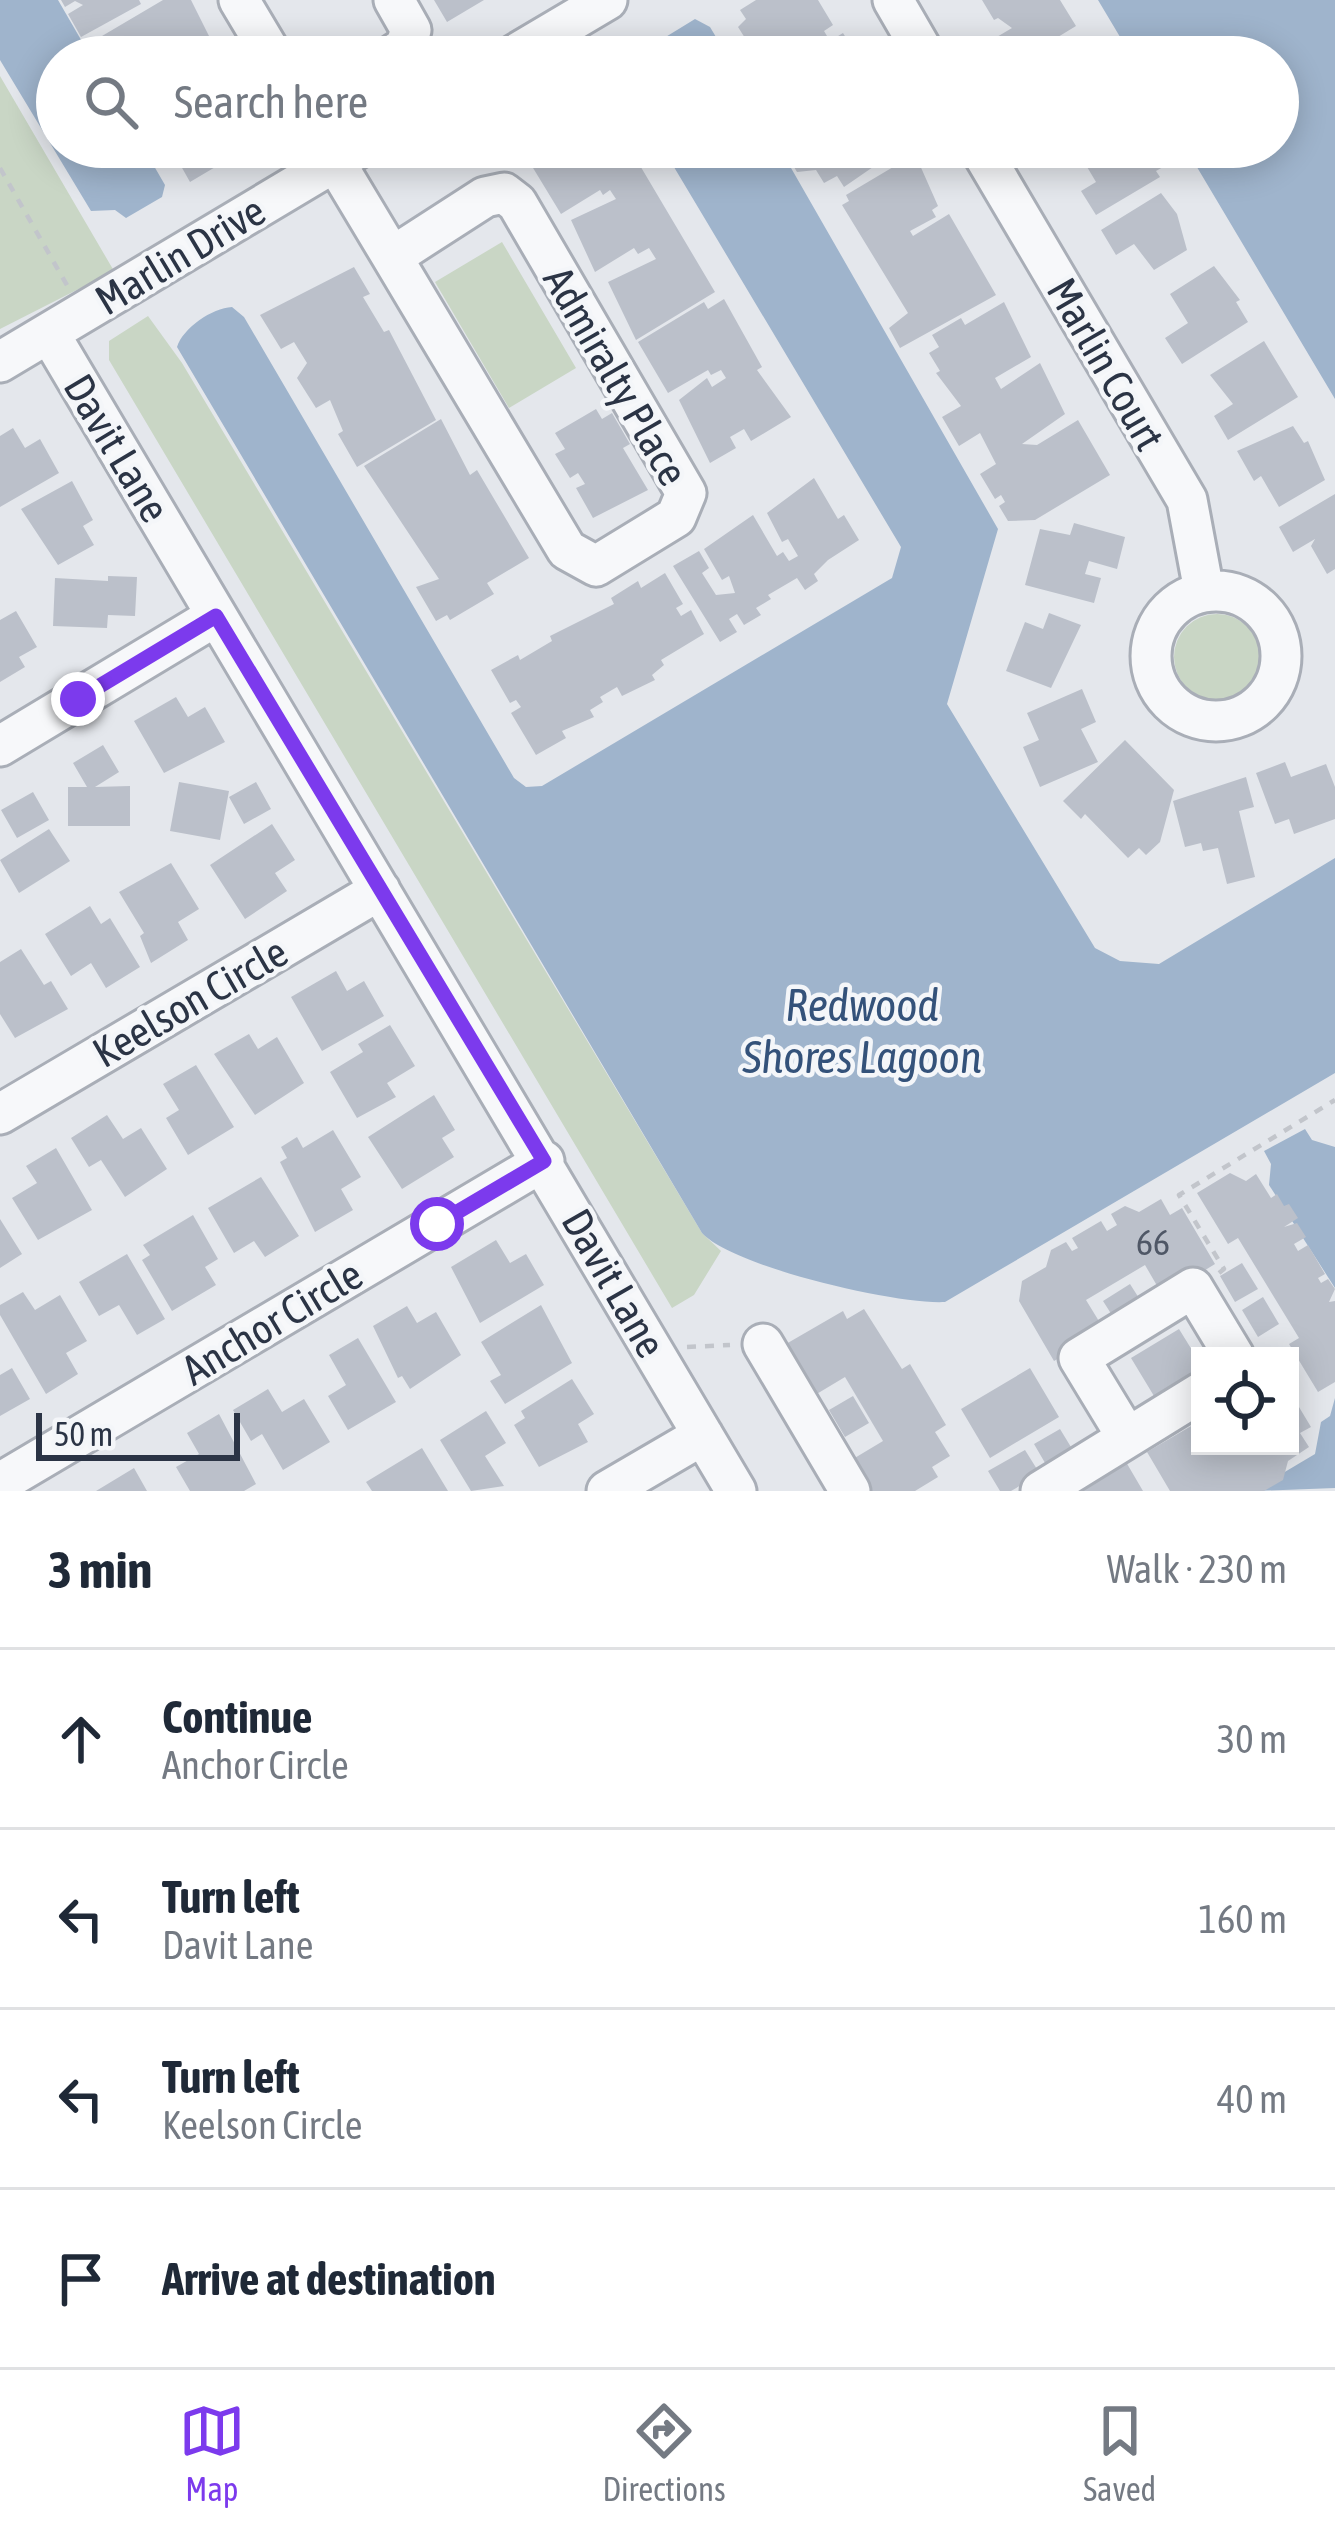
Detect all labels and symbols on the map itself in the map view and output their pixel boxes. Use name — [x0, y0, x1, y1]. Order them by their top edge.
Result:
street label: Marlin Drive — [87, 186, 273, 324]
street label: Admiralty Place — [534, 259, 698, 493]
street label: Marlin Court — [1038, 270, 1174, 458]
street label: Davit Lane — [54, 366, 180, 530]
route end — [51, 672, 105, 726]
street label: Keelson Circle — [85, 927, 295, 1077]
water label: Redwood Shores Lagoon — [741, 979, 982, 1083]
route start — [410, 1197, 464, 1251]
street label: Davit Lane — [552, 1200, 676, 1366]
house number: 66 — [1136, 1221, 1170, 1263]
street label: Anchor Circle — [173, 1250, 371, 1394]
scale bar — [36, 1407, 240, 1460]

